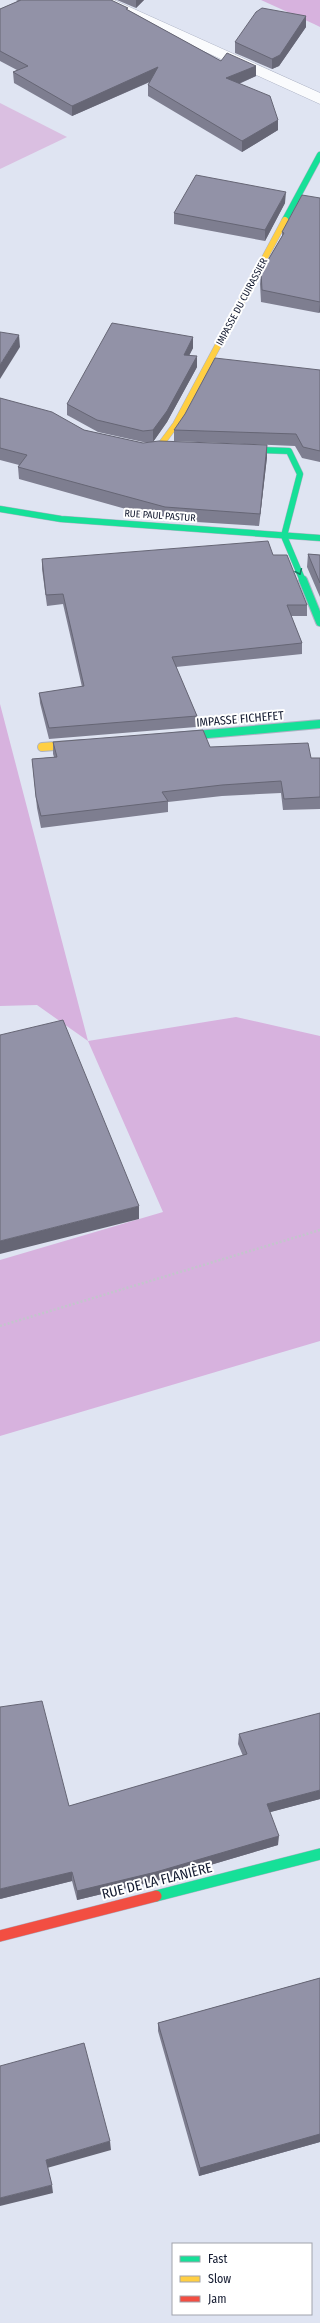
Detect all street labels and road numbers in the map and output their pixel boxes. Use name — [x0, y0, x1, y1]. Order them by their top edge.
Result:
street label: IMPASSE DU CUIRASSIER — [214, 256, 270, 348]
street label: RUE PAUL PASTUR — [124, 508, 197, 525]
street label: IMPASSE FICHEFET — [196, 708, 285, 730]
street label: RUE DE LA FLANIÈRE — [100, 1858, 214, 1903]

